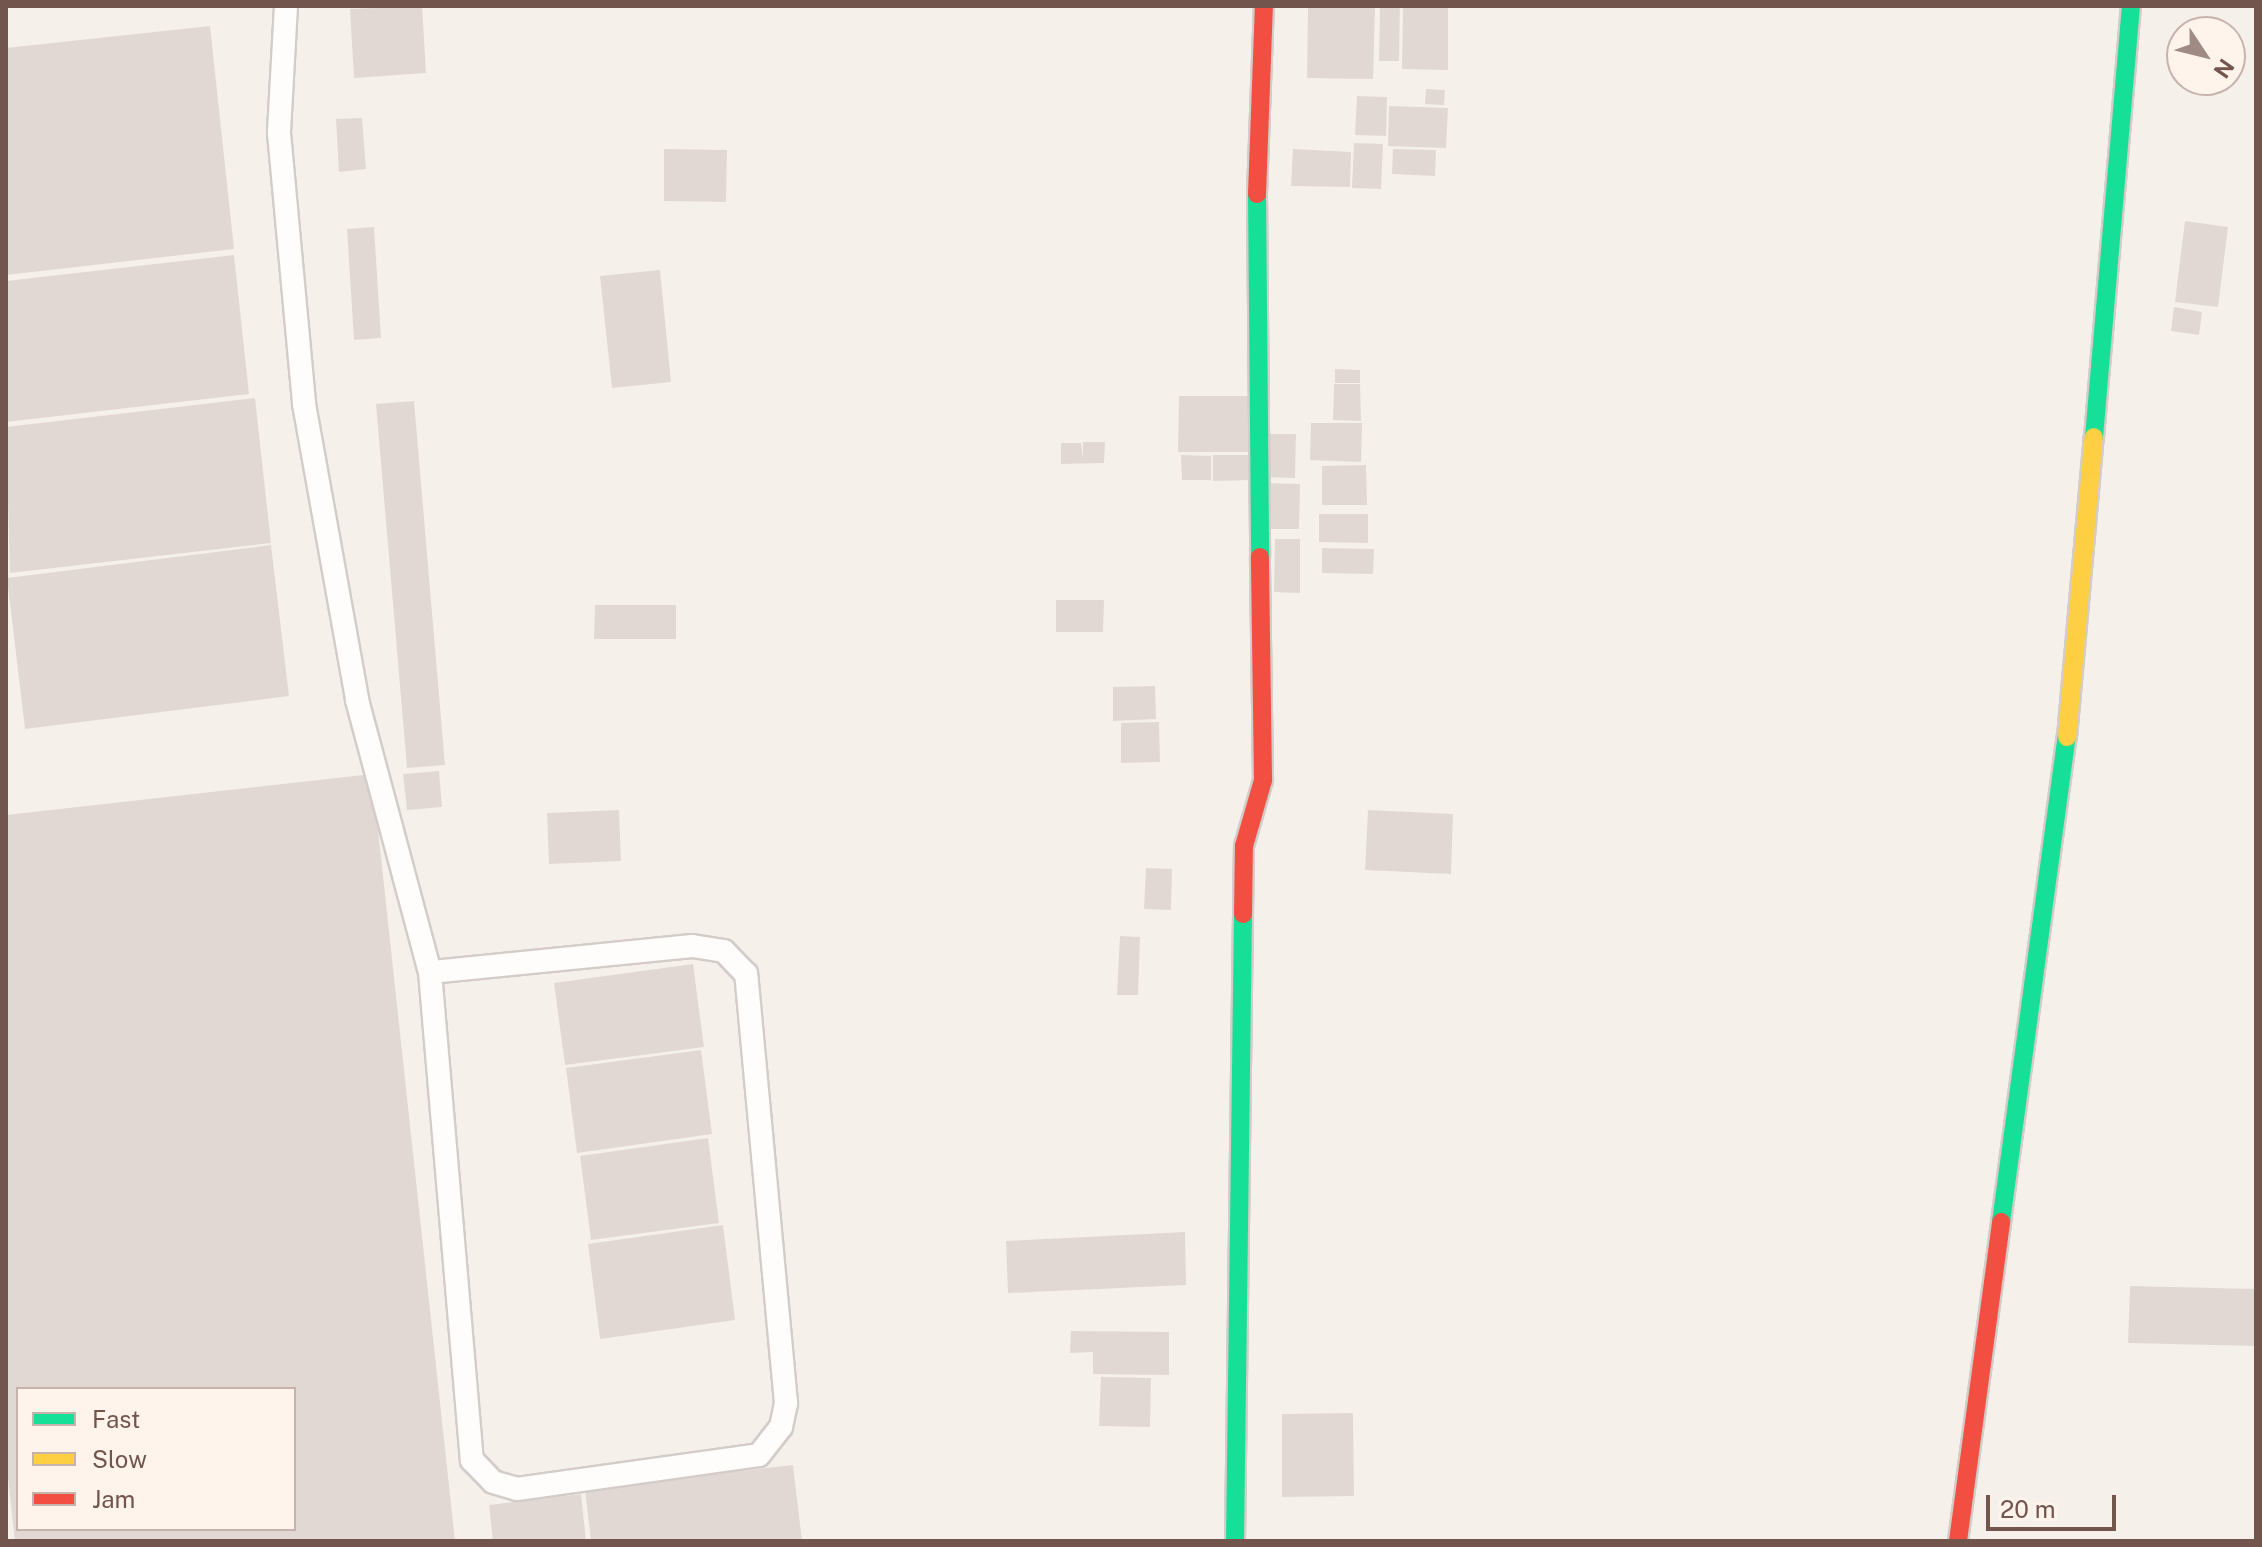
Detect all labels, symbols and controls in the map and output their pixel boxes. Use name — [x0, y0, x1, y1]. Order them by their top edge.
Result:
north arrow — [2166, 16, 2246, 96]
text: N — [2208, 54, 2240, 83]
legend — [16, 1387, 296, 1531]
text: Fast — [92, 1405, 140, 1433]
text: Slow — [92, 1445, 147, 1473]
scale bar — [1990, 1479, 2120, 1529]
text: Jam — [92, 1485, 135, 1513]
text: 20 m — [2000, 1495, 2056, 1523]

